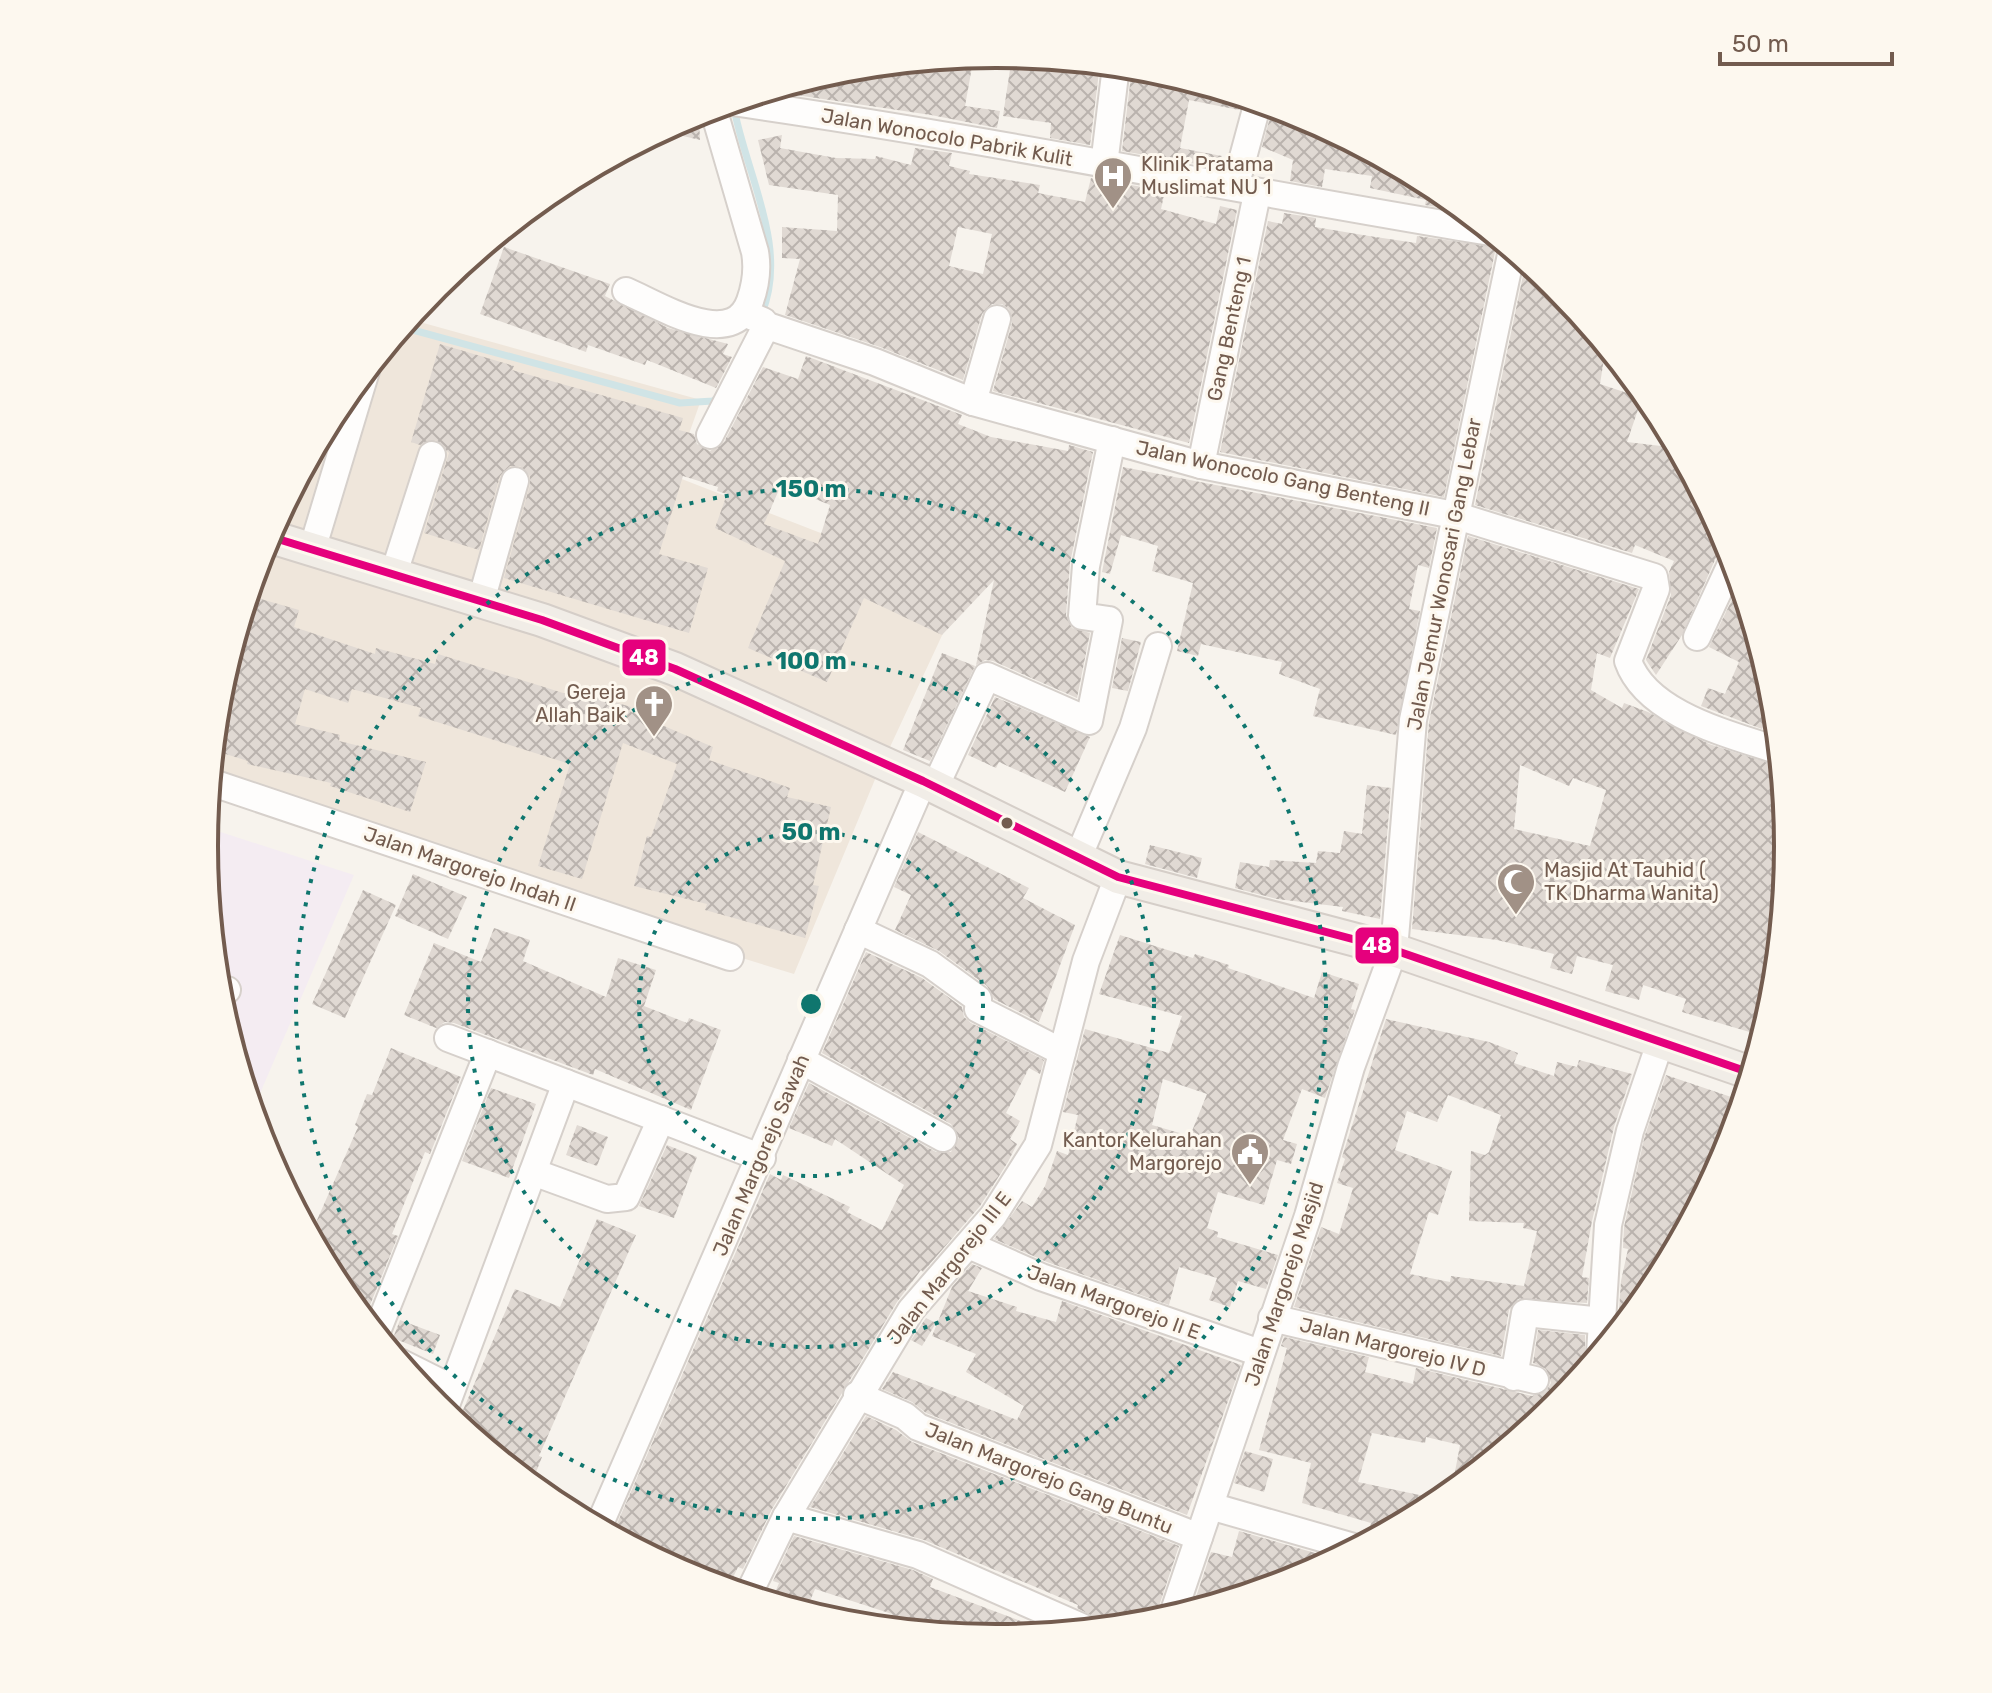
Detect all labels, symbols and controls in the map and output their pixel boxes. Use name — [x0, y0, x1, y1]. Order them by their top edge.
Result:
scale bar — [1720, 16, 1892, 66]
text: 50 m — [1732, 30, 1789, 58]
street label: Jalan Wonocolo Pabrik Kulit — [819, 103, 1075, 171]
place label: Klinik Pratama Muslimat NU 1 — [1141, 152, 1274, 199]
hospital icon: Klinik Pratama Muslimat NU 1 — [1092, 155, 1134, 210]
street label: Gang Benteng 1 — [1202, 255, 1256, 403]
street label: Jalan Jemur Wonosari Gang Lebar — [1402, 415, 1486, 732]
street label: Jalan Wonocolo Gang Benteng II — [1134, 435, 1432, 521]
text: 150 m — [776, 475, 846, 503]
line badge: 48 — [621, 638, 667, 677]
text: 48 — [629, 644, 659, 671]
text: 100 m — [775, 647, 847, 675]
place label: Gereja Allah Baik — [535, 680, 627, 727]
church icon: Gereja Allah Baik — [633, 683, 675, 738]
unlabelled marker — [999, 815, 1015, 831]
text: 50 m — [782, 818, 840, 846]
street label: Jalan Margorejo Indah II — [361, 821, 579, 917]
place label: Masjid At Tauhid ( TK Dharma Wanita) — [1544, 858, 1719, 905]
mosque icon: Masjid At Tauhid ( TK Dharma Wanita) — [1495, 861, 1537, 916]
line badge: 48 — [1354, 926, 1400, 965]
text: 48 — [1362, 932, 1392, 959]
centre of rings — [797, 990, 825, 1018]
street label: Jalan Margorejo Sawah — [708, 1051, 814, 1259]
place label: Kantor Kelurahan Margorejo — [1062, 1128, 1222, 1175]
public building icon: Kantor Kelurahan Margorejo — [1229, 1131, 1271, 1186]
street label: Jalan Margorejo Masjid — [1240, 1179, 1328, 1389]
street label: Jalan Margorejo III E — [882, 1187, 1016, 1349]
street label: Jalan Margorejo II E — [1024, 1260, 1204, 1344]
street label: Jalan Margorejo IV D — [1297, 1312, 1489, 1382]
street label: Jalan Margorejo Gang Buntu — [922, 1417, 1176, 1539]

